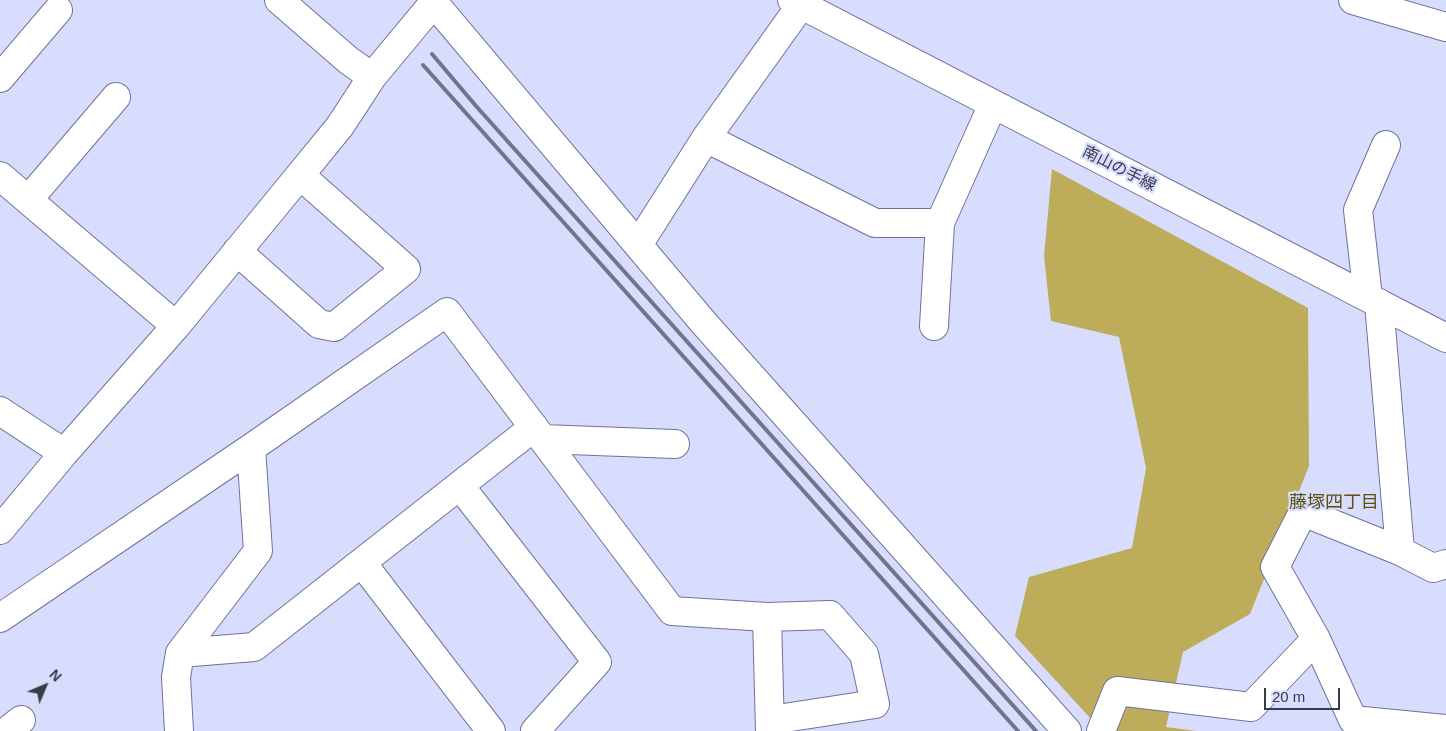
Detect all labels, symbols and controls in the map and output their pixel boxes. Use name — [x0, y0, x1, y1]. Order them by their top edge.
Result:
street label: 南山の手線 — [1079, 142, 1159, 196]
district label: 藤塚四丁目 — [1289, 492, 1379, 514]
north arrow — [20, 661, 70, 711]
text: N — [46, 666, 65, 685]
scale bar — [1266, 678, 1342, 710]
text: 20 m — [1272, 688, 1305, 705]

